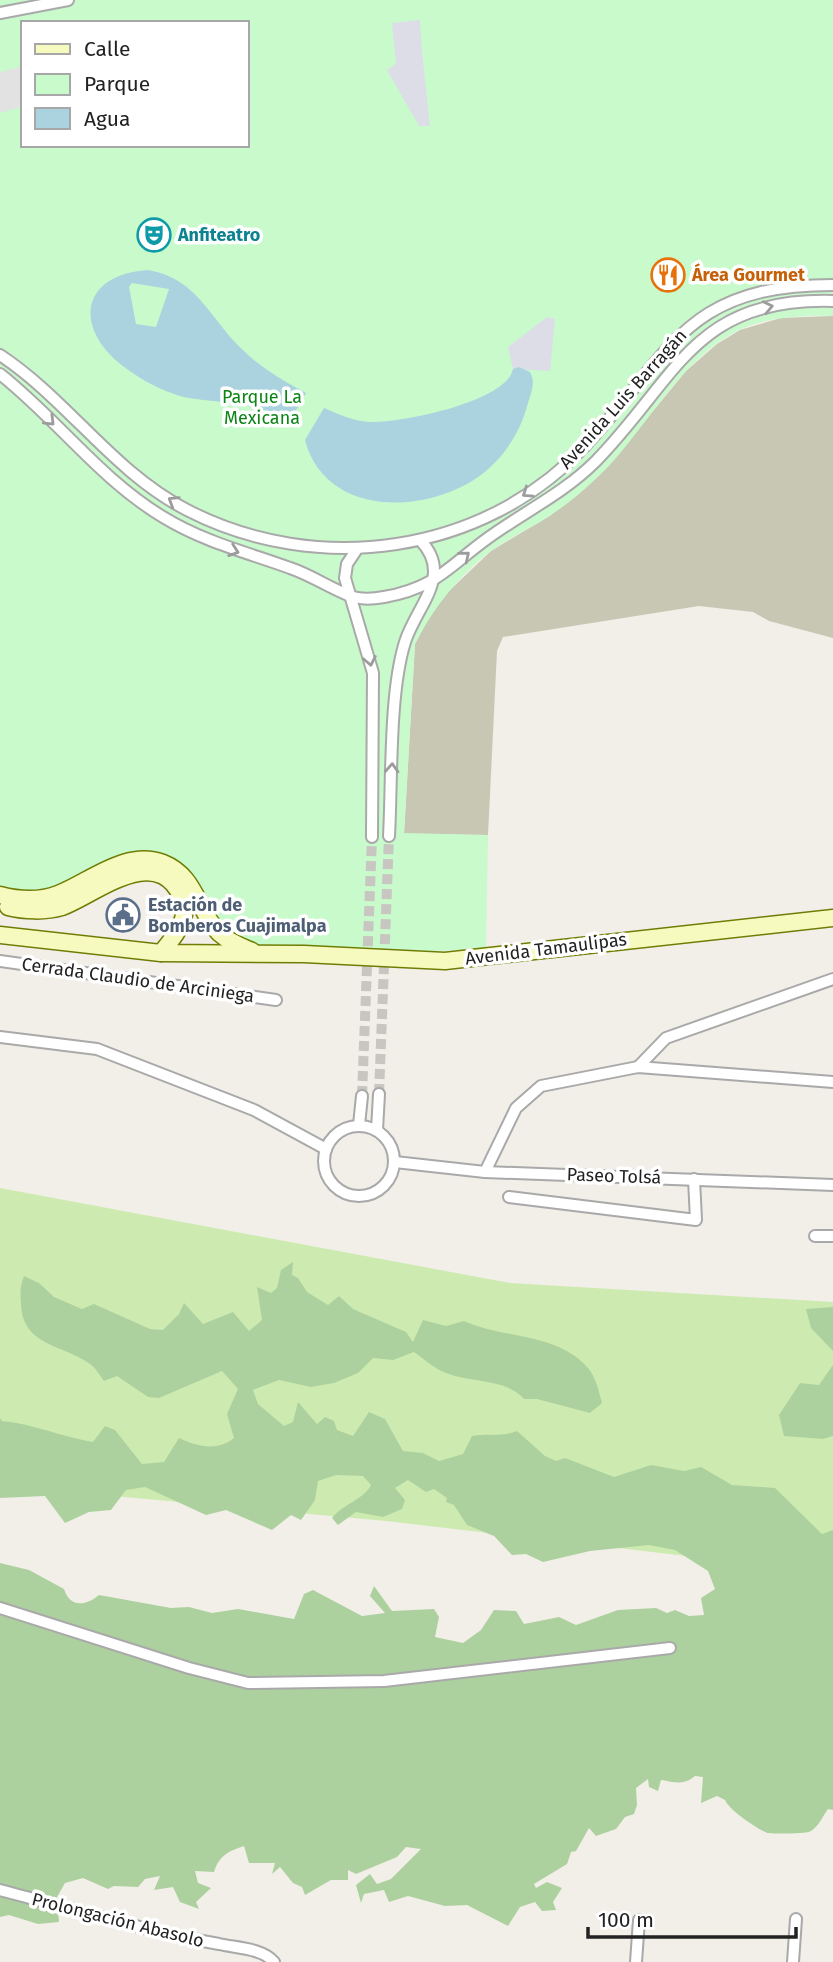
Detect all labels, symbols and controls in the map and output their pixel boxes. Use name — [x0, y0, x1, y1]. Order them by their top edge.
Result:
legend — [21, 21, 248, 147]
text: Calle — [84, 36, 130, 62]
text: Parque — [84, 71, 150, 97]
text: Agua — [84, 106, 130, 132]
theatre icon: Anfiteatro — [135, 216, 173, 254]
place label: Anfiteatro — [177, 224, 260, 246]
restaurant icon: Área Gourmet — [649, 256, 687, 294]
place label: Área Gourmet — [691, 263, 806, 286]
one-way arrow — [762, 301, 774, 316]
street label: Avenida Luis Barragán — [555, 325, 691, 473]
park label: Parque La Mexicana — [222, 386, 302, 429]
one-way arrow — [42, 412, 55, 425]
one-way arrow — [522, 485, 535, 497]
one-way arrow — [167, 497, 180, 510]
one-way arrow — [227, 543, 239, 557]
one-way arrow — [457, 552, 469, 565]
one-way arrow — [362, 655, 377, 667]
one-way arrow — [385, 762, 400, 773]
place label: Estación de Bomberos Cuajimalpa — [148, 894, 327, 937]
public building icon: Estación de Bomberos Cuajimalpa — [104, 896, 142, 934]
street label: Avenida Tamaulipas — [464, 928, 628, 970]
street label: Cerrada Claudio de Arciniega — [20, 953, 256, 1007]
street label: Paseo Tolsá — [566, 1163, 662, 1189]
street label: Prolongación Abasolo — [30, 1888, 206, 1952]
scale bar — [588, 1896, 796, 1940]
text: 100 m — [598, 1907, 654, 1933]

